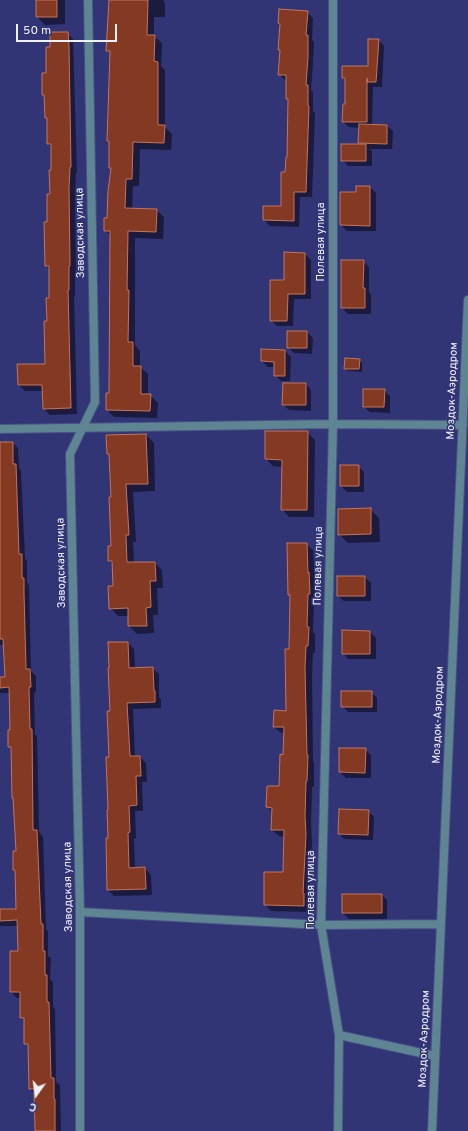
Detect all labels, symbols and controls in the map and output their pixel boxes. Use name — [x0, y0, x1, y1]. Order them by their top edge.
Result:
scale bar — [18, 16, 119, 42]
text: 50 m — [23, 23, 51, 39]
street label: Заводская улица — [74, 188, 88, 278]
street label: Полевая улица — [315, 203, 329, 281]
street label: Моздок-Аэродром — [445, 342, 461, 440]
street label: Заводская улица — [55, 518, 69, 608]
street label: Полевая улица — [312, 526, 326, 606]
street label: Моздок-Аэродром — [431, 666, 447, 764]
street label: Заводская улица — [62, 842, 76, 932]
street label: Полевая улица — [305, 851, 319, 929]
street label: Моздок-Аэродром — [417, 990, 433, 1088]
north arrow — [16, 1075, 56, 1115]
text: С — [28, 1099, 38, 1114]

